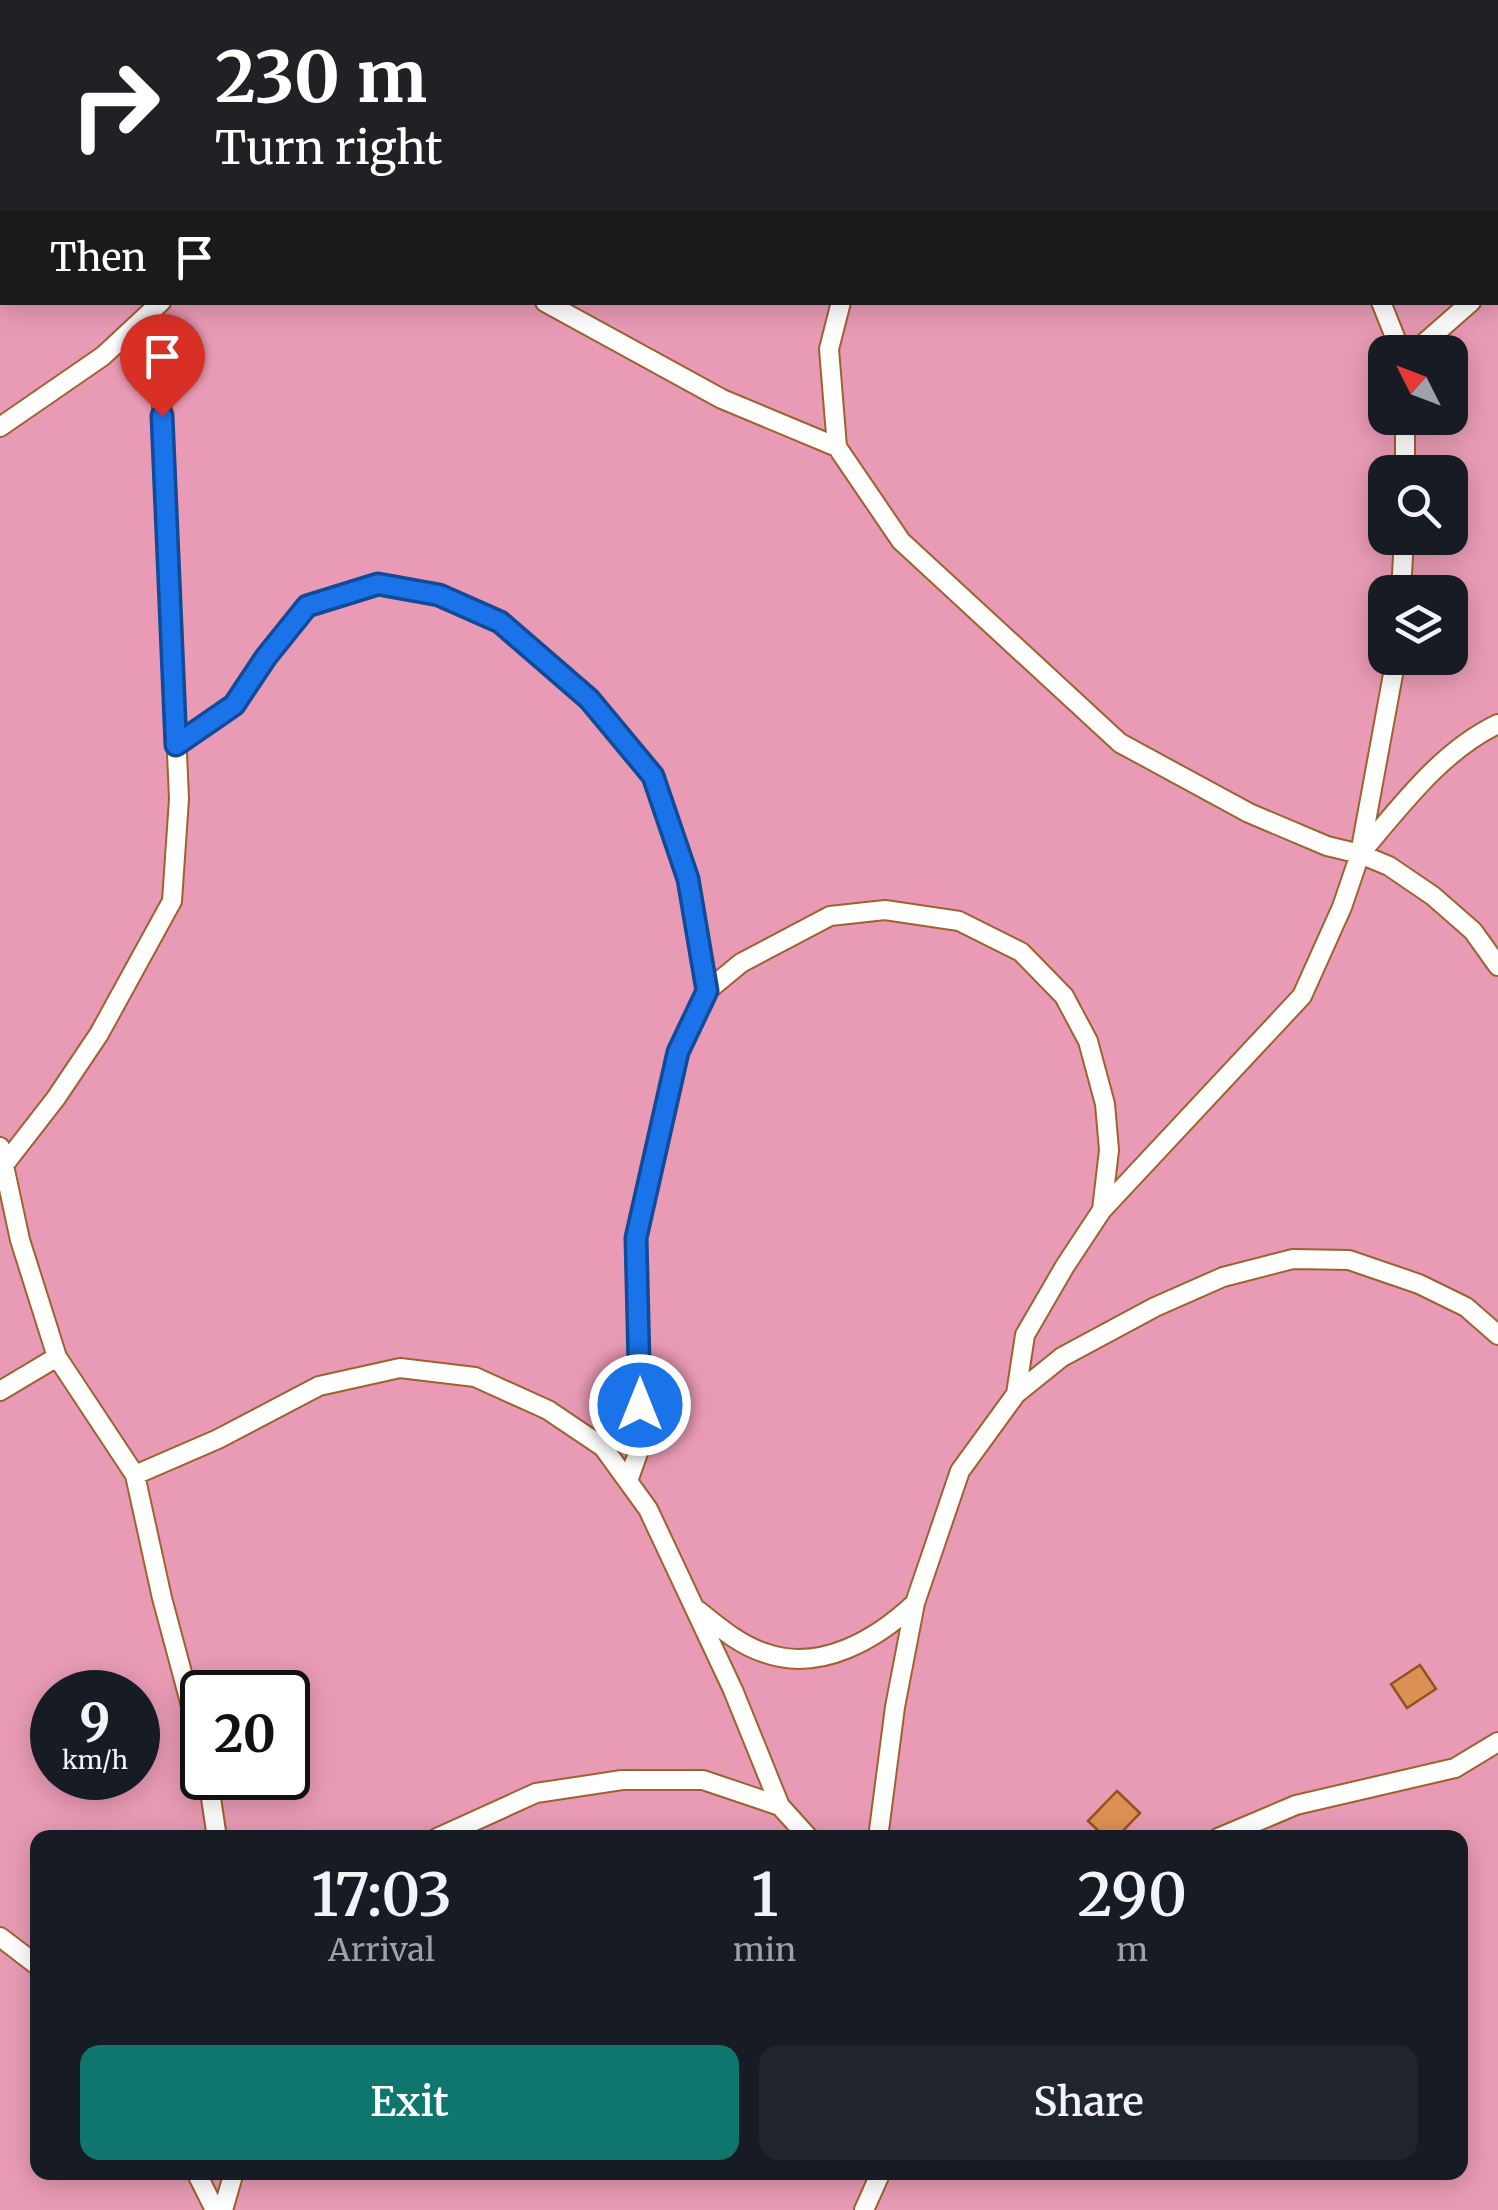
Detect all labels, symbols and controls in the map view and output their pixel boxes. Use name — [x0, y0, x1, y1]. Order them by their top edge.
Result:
text: 230 m — [215, 33, 427, 121]
icon: right — [50, 40, 180, 170]
text: Turn right — [215, 120, 443, 176]
icon: arrive — [167, 230, 222, 285]
text: Then — [50, 234, 147, 281]
pin — [120, 314, 205, 417]
icon: arrive — [135, 329, 190, 384]
north arrow — [1368, 335, 1468, 435]
map controls — [1368, 335, 1468, 675]
button: search — [1368, 455, 1468, 555]
button: layers — [1368, 575, 1468, 675]
position arrow — [588, 1353, 692, 1457]
speed limit sign: 20 — [180, 1670, 310, 1800]
text: 9 — [80, 1691, 110, 1754]
text: km/h — [62, 1744, 128, 1776]
text: 17:03 — [311, 1857, 452, 1932]
text: 1 — [751, 1857, 778, 1932]
text: 290 — [1077, 1857, 1187, 1932]
text: Arrival — [328, 1930, 435, 1970]
text: min — [733, 1930, 796, 1970]
text: m — [1116, 1930, 1148, 1970]
button: Exit — [80, 2045, 739, 2160]
button: Share — [759, 2045, 1418, 2160]

